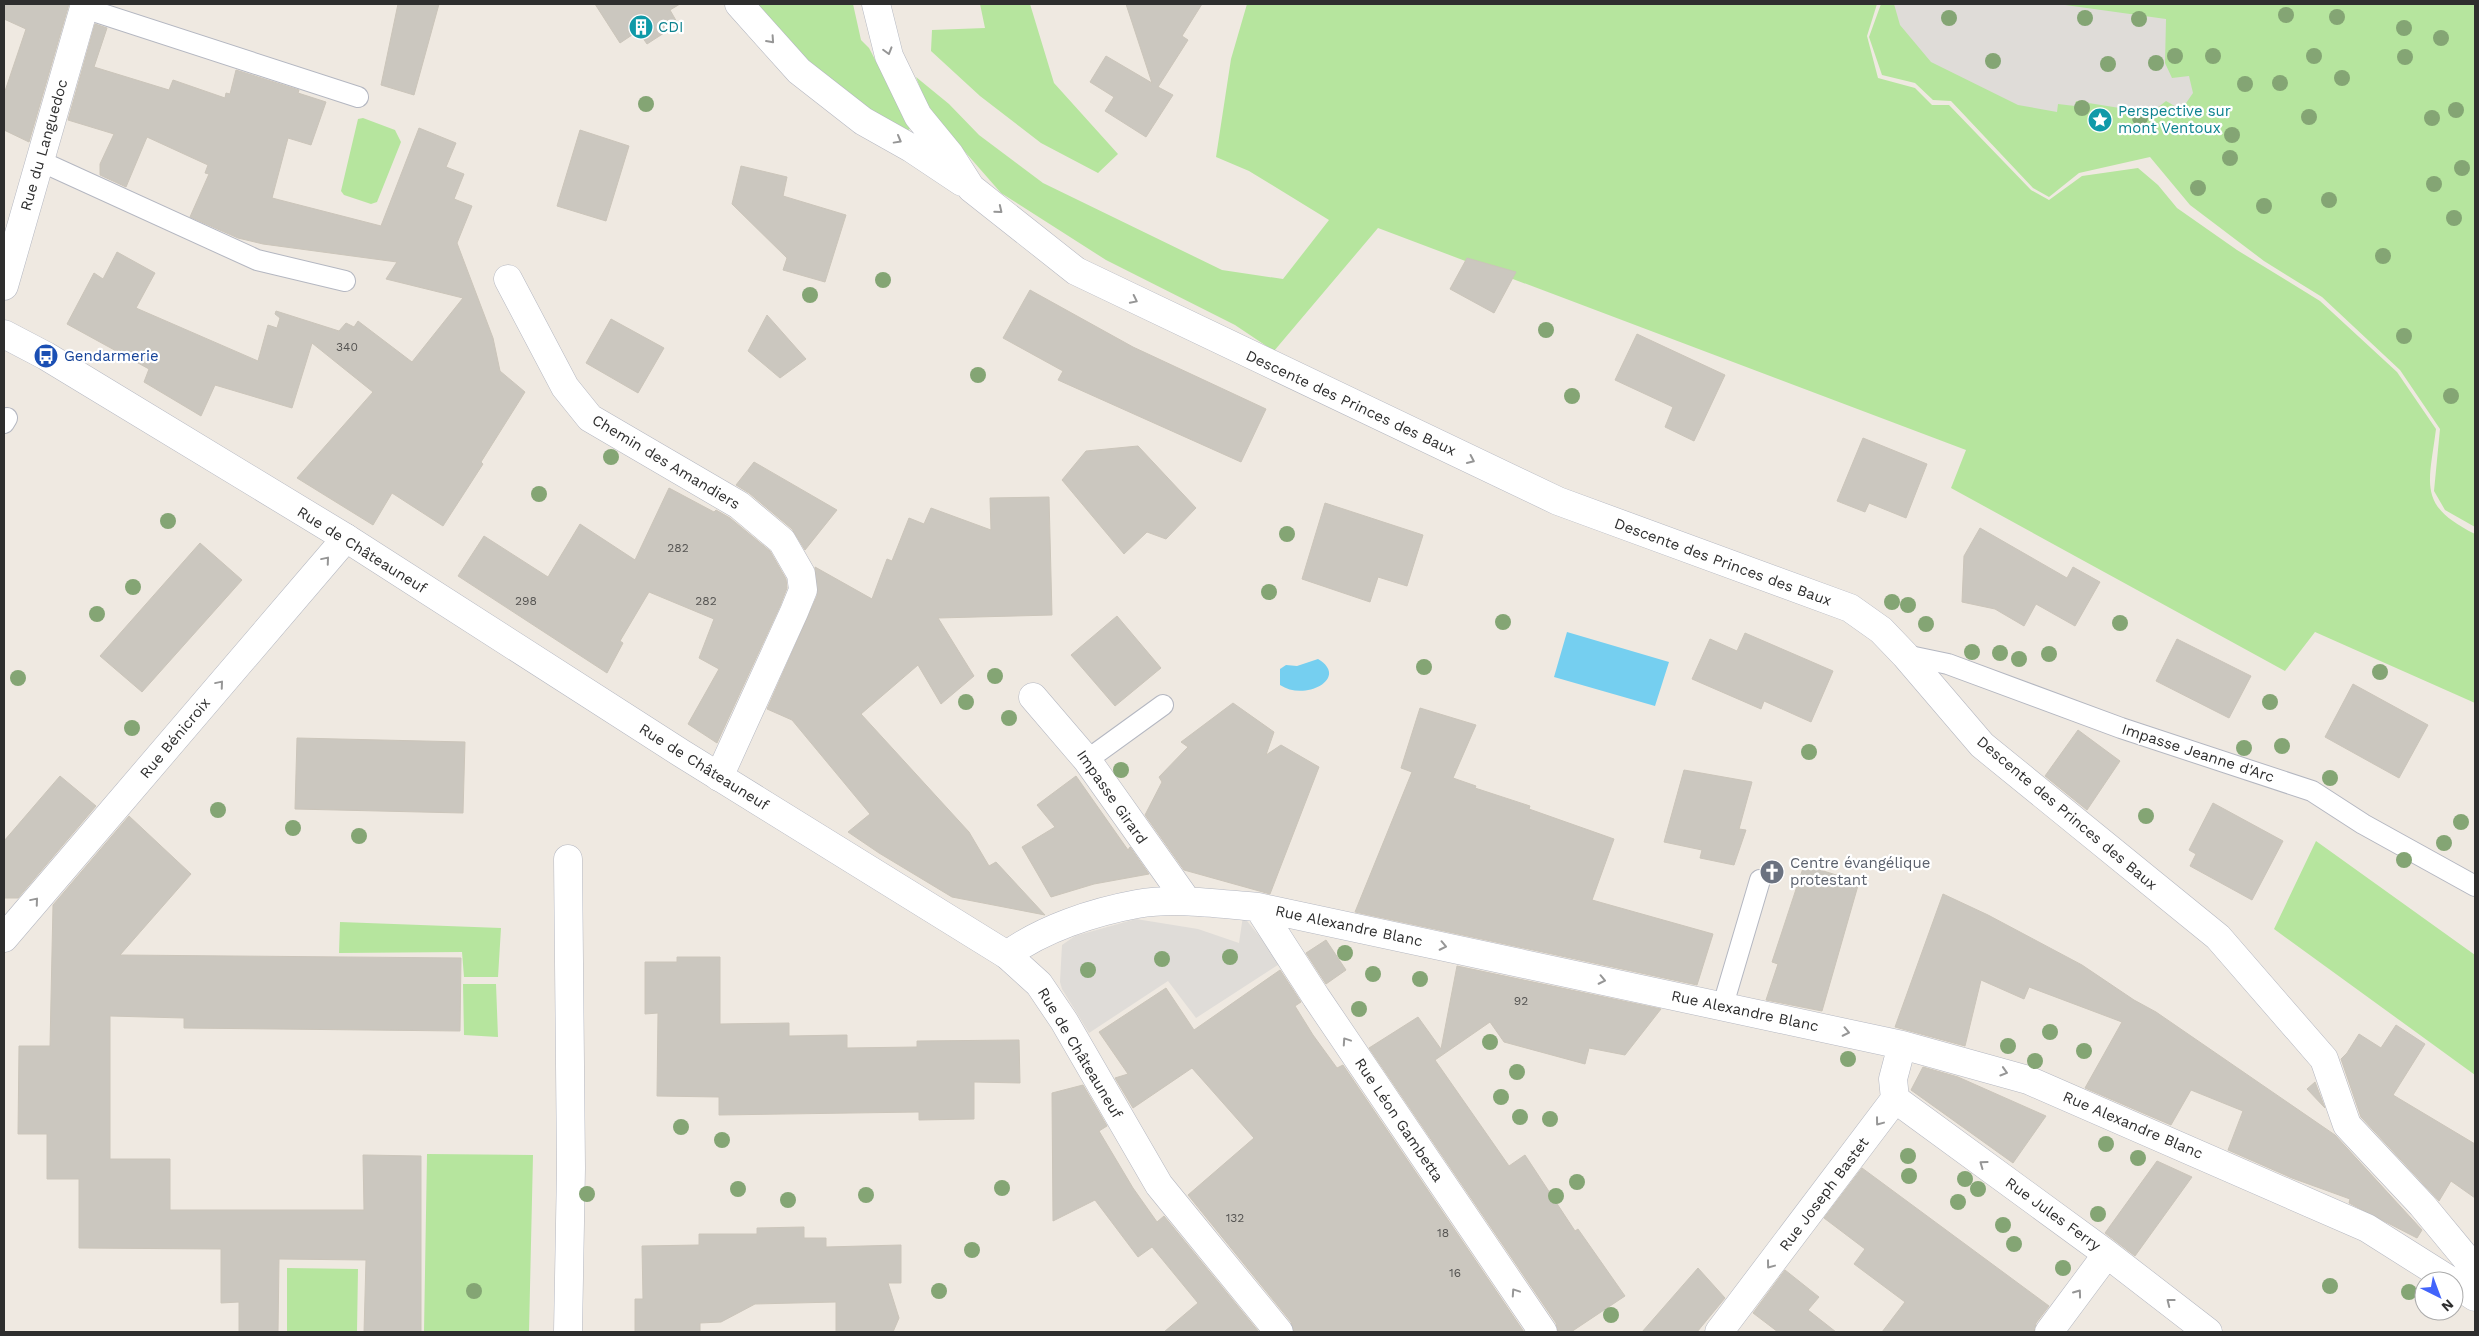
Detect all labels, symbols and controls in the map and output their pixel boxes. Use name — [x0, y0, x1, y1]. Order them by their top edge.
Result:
building icon: CDI — [628, 14, 654, 40]
place label: CDI — [658, 18, 684, 36]
one-way arrow — [765, 35, 774, 44]
one-way arrow — [883, 46, 893, 54]
street label: Rue du Languedoc — [17, 77, 71, 213]
place label: Perspective sur mont Ventoux — [2118, 102, 2231, 137]
place icon: Perspective sur mont Ventoux — [2087, 107, 2113, 133]
one-way arrow — [892, 134, 901, 144]
one-way arrow — [994, 205, 1003, 214]
one-way arrow — [1129, 293, 1138, 304]
house number: 340 — [336, 340, 358, 354]
bus stop icon: Gendarmerie — [33, 343, 59, 369]
street label: Descente des Princes des Baux — [1243, 346, 1459, 460]
place label: Gendarmerie — [64, 347, 159, 365]
street label: Chemin des Amandiers — [589, 411, 743, 513]
one-way arrow — [1465, 453, 1474, 463]
street label: Rue de Châteauneuf — [294, 503, 430, 597]
street label: Descente des Princes des Baux — [1612, 514, 1834, 610]
house number: 282 — [667, 541, 689, 555]
one-way arrow — [320, 557, 329, 566]
house number: 298 — [515, 594, 537, 608]
house number: 282 — [695, 594, 717, 608]
one-way arrow — [215, 681, 223, 690]
street label: Rue Bénicroix — [136, 694, 214, 782]
street label: Rue de Châteauneuf — [636, 720, 772, 814]
street label: Impasse Jeanne d'Arc — [2120, 720, 2276, 786]
street label: Descente des Princes des Baux — [1973, 732, 2161, 894]
street label: Impasse Girard — [1073, 747, 1151, 847]
place label: Centre évangélique protestant — [1790, 854, 1930, 889]
church icon: Centre évangélique protestant — [1759, 859, 1785, 885]
one-way arrow — [30, 897, 39, 906]
street label: Rue Alexandre Blanc — [1274, 902, 1424, 950]
one-way arrow — [1438, 941, 1447, 951]
one-way arrow — [1597, 974, 1606, 985]
street label: Rue de Châteauneuf — [1034, 984, 1126, 1122]
street label: Rue Alexandre Blanc — [1670, 987, 1820, 1035]
house number: 92 — [1514, 994, 1528, 1008]
one-way arrow — [1842, 1027, 1851, 1037]
one-way arrow — [1343, 1037, 1352, 1047]
street label: Rue Léon Gambetta — [1351, 1055, 1447, 1186]
one-way arrow — [1999, 1067, 2007, 1077]
street label: Rue Alexandre Blanc — [2060, 1087, 2206, 1163]
one-way arrow — [1875, 1116, 1884, 1125]
street label: Rue Joseph Bastet — [1775, 1133, 1873, 1254]
one-way arrow — [1979, 1161, 1989, 1170]
street label: Rue Jules Ferry — [2002, 1173, 2104, 1255]
house number: 132 — [1226, 1211, 1244, 1225]
house number: 18 — [1437, 1226, 1449, 1240]
one-way arrow — [1768, 1259, 1776, 1268]
house number: 16 — [1449, 1266, 1461, 1280]
north arrow — [2414, 1271, 2464, 1321]
one-way arrow — [1512, 1288, 1521, 1298]
one-way arrow — [2072, 1289, 2081, 1299]
text: N — [2438, 1296, 2457, 1315]
one-way arrow — [2167, 1300, 2176, 1308]

